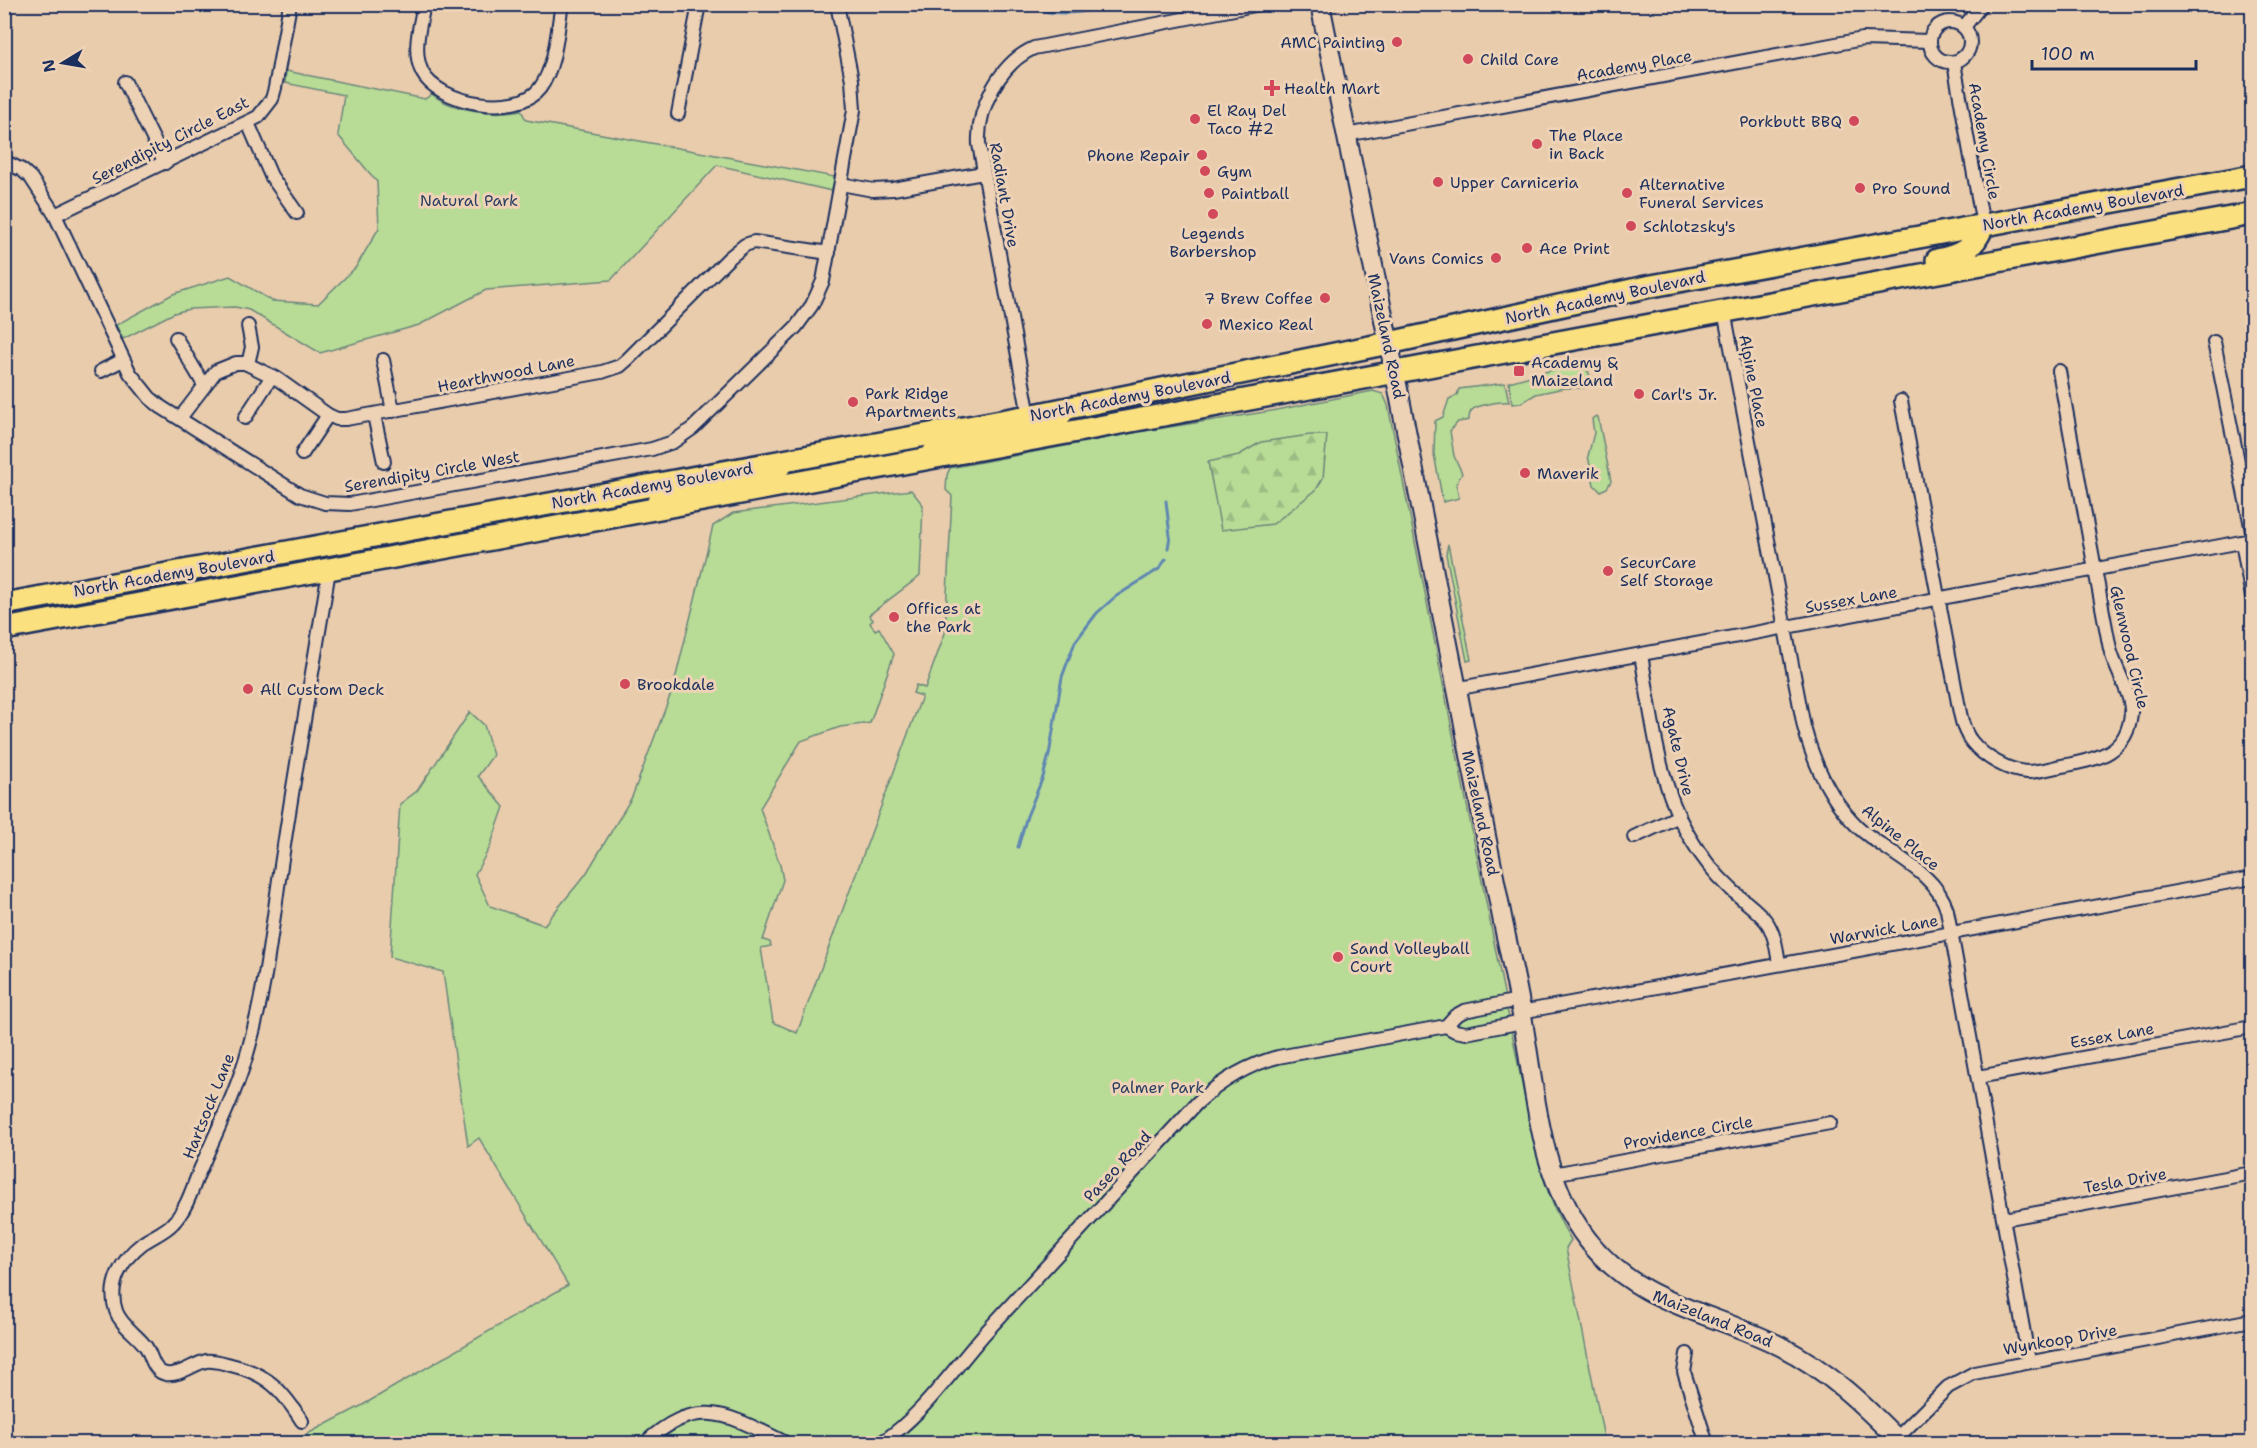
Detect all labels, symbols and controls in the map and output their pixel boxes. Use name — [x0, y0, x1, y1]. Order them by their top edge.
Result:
place label: AMC Painting — [1280, 32, 1385, 53]
north arrow — [33, 33, 93, 93]
scale bar — [2032, 33, 2196, 71]
marker: AMC Painting — [1390, 35, 1404, 49]
text: 100 m — [2041, 42, 2095, 66]
street label: Academy Place — [1575, 45, 1694, 86]
place label: Child Care — [1480, 49, 1559, 70]
marker: Child Care — [1461, 52, 1475, 66]
text: N — [37, 58, 60, 74]
place label: Health Mart — [1284, 78, 1380, 99]
marker: Health Mart — [1265, 81, 1279, 95]
street label: Academy Circle — [1964, 81, 2005, 201]
street label: Serendipity Circle East — [88, 92, 252, 189]
place label: El Ray Del Taco #2 — [1207, 100, 1286, 139]
place label: Porkbutt BBQ — [1739, 111, 1842, 132]
marker: El Ray Del Taco #2 — [1188, 112, 1202, 126]
marker: Porkbutt BBQ — [1847, 114, 1861, 128]
place label: The Place in Back — [1549, 125, 1623, 164]
marker: The Place in Back — [1530, 137, 1544, 151]
street label: Radiant Drive — [985, 141, 1024, 249]
place label: Phone Repair — [1087, 145, 1190, 166]
marker: Phone Repair — [1195, 148, 1209, 162]
place label: Gym — [1217, 161, 1252, 182]
marker: Gym — [1198, 164, 1212, 178]
place label: Upper Carniceria — [1450, 172, 1579, 193]
place label: Alternative Funeral Services — [1639, 174, 1764, 213]
marker: Upper Carniceria — [1431, 175, 1445, 189]
place label: Pro Sound — [1872, 178, 1950, 199]
street label: North Academy Boulevard — [1981, 179, 2185, 236]
marker: Pro Sound — [1853, 181, 1867, 195]
place label: Paintball — [1221, 183, 1289, 204]
marker: Paintball — [1202, 186, 1216, 200]
marker: Alternative Funeral Services — [1620, 186, 1634, 200]
park label: Natural Park — [420, 190, 518, 211]
marker: Legends Barbershop — [1206, 207, 1220, 221]
place label: Schlotzsky's — [1643, 216, 1736, 237]
marker: Schlotzsky's — [1624, 219, 1638, 233]
place label: Legends Barbershop — [1169, 223, 1257, 262]
place label: Ace Print — [1539, 238, 1610, 259]
marker: Ace Print — [1520, 241, 1534, 255]
place label: Vans Comics — [1389, 248, 1484, 269]
marker: Vans Comics — [1489, 251, 1503, 265]
street label: North Academy Boulevard — [1503, 266, 1707, 329]
street label: Maizeland Road — [1363, 271, 1410, 401]
place label: 7 Brew Coffee — [1204, 288, 1313, 309]
marker: 7 Brew Coffee — [1318, 291, 1332, 305]
place label: Mexico Real — [1219, 314, 1313, 335]
marker: Mexico Real — [1200, 317, 1214, 331]
street label: Alpine Place — [1734, 333, 1773, 430]
street label: Hearthwood Lane — [436, 350, 577, 397]
place label: Academy & Maizeland — [1531, 352, 1618, 391]
marker: Academy & Maizeland — [1512, 364, 1526, 378]
street label: North Academy Boulevard — [1028, 367, 1232, 426]
place label: Park Ridge Apartments — [865, 383, 956, 422]
place label: Carl's Jr. — [1651, 384, 1717, 405]
marker: Carl's Jr. — [1632, 387, 1646, 401]
marker: Park Ridge Apartments — [846, 395, 860, 409]
street label: Serendipity Circle West — [343, 446, 521, 497]
street label: North Academy Boulevard — [550, 457, 754, 514]
place label: Maverik — [1537, 463, 1599, 484]
marker: Maverik — [1518, 466, 1532, 480]
street label: North Academy Boulevard — [72, 545, 276, 602]
place label: SecurCare Self Storage — [1620, 552, 1713, 591]
marker: SecurCare Self Storage — [1601, 564, 1615, 578]
street label: Sussex Lane — [1803, 581, 1899, 618]
street label: Glenwood Circle — [2105, 583, 2154, 711]
place label: Offices at the Park — [906, 598, 981, 637]
marker: Offices at the Park — [887, 610, 901, 624]
place label: Brookdale — [637, 674, 715, 695]
marker: Brookdale — [618, 677, 632, 691]
place label: All Custom Deck — [260, 679, 384, 700]
marker: All Custom Deck — [241, 682, 255, 696]
street label: Agate Drive — [1658, 704, 1699, 798]
street label: Maizeland Road — [1457, 748, 1504, 878]
street label: Alpine Place — [1857, 799, 1944, 875]
street label: Warwick Lane — [1828, 910, 1940, 949]
place label: Sand Volleyball Court — [1350, 938, 1470, 977]
marker: Sand Volleyball Court — [1331, 950, 1345, 964]
street label: Essex Lane — [2068, 1018, 2156, 1053]
street label: Hartsock Lane — [178, 1050, 239, 1162]
park label: Palmer Park — [1111, 1077, 1205, 1098]
street label: Providence Circle — [1622, 1111, 1754, 1154]
street label: Paseo Road — [1079, 1126, 1156, 1207]
street label: Tesla Drive — [2082, 1163, 2168, 1198]
street label: Maizeland Road — [1650, 1285, 1776, 1352]
street label: Wynkoop Drive — [2001, 1319, 2119, 1360]

